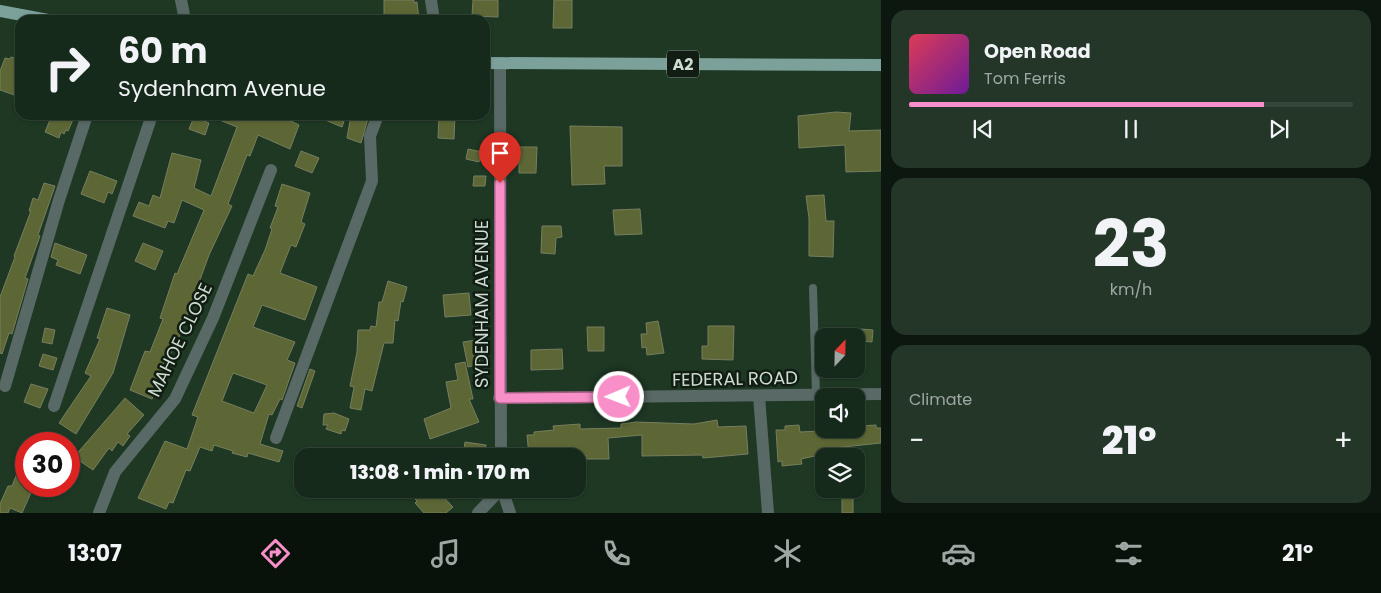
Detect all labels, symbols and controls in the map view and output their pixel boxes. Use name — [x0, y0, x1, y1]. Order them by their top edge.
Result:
text: 60 m — [118, 26, 208, 75]
icon: right — [35, 35, 100, 100]
text: Open Road — [984, 38, 1091, 65]
road number: A2 — [667, 51, 699, 78]
text: Tom Ferris — [984, 67, 1066, 90]
text: Sydenham Avenue — [118, 73, 326, 104]
icon: previous — [969, 115, 997, 143]
icon: pause — [1117, 115, 1145, 143]
icon: next — [1265, 115, 1293, 143]
pin — [479, 132, 521, 183]
icon: arrive — [486, 139, 514, 167]
text: 23 — [1093, 199, 1169, 290]
street label: SYDENHAM AVENUE — [469, 220, 494, 388]
text: km/h — [1110, 278, 1152, 301]
street label: MAHOE CLOSE — [141, 279, 218, 401]
north arrow — [815, 328, 865, 378]
map controls — [815, 328, 865, 498]
street label: FEDERAL ROAD — [672, 365, 798, 392]
position arrow — [592, 370, 644, 422]
button: sound — [815, 388, 865, 438]
text: Climate — [909, 388, 972, 411]
text: 21° — [1102, 414, 1156, 467]
text: − — [909, 421, 924, 460]
text: + — [1334, 421, 1353, 460]
speed limit sign: 30 — [15, 432, 80, 497]
button: layers — [815, 448, 865, 498]
text: 13:08 · 1 min · 170 m — [350, 459, 530, 486]
icon: directions — [258, 536, 293, 571]
icon: music — [428, 536, 463, 571]
icon: phone — [599, 536, 634, 571]
icon: climate — [770, 536, 805, 571]
icon: car — [941, 536, 976, 571]
icon: filters — [1111, 536, 1146, 571]
text: 13:07 — [68, 538, 122, 569]
text: 21° — [1282, 538, 1313, 569]

